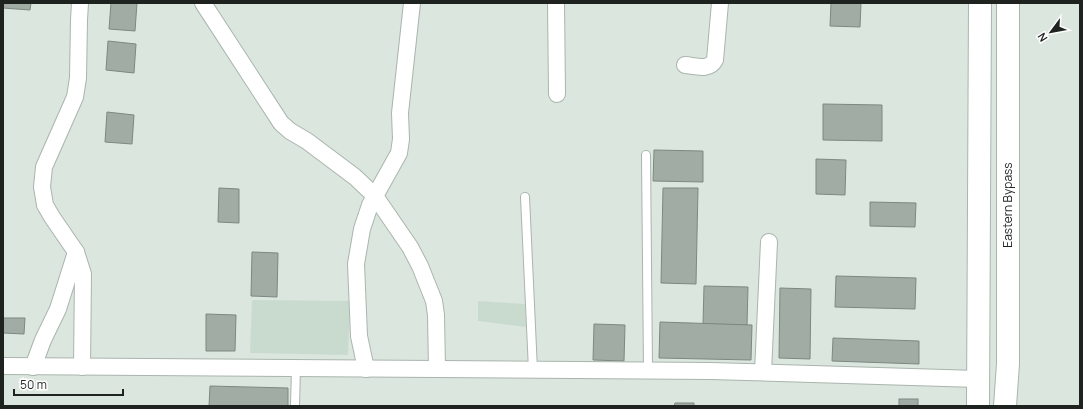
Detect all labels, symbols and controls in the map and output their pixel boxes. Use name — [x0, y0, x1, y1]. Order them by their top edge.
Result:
north arrow — [1031, 12, 1071, 52]
text: N — [1034, 30, 1051, 45]
street label: Eastern Bypass — [999, 162, 1016, 248]
scale bar — [14, 371, 123, 397]
text: 50 m — [20, 376, 47, 393]

